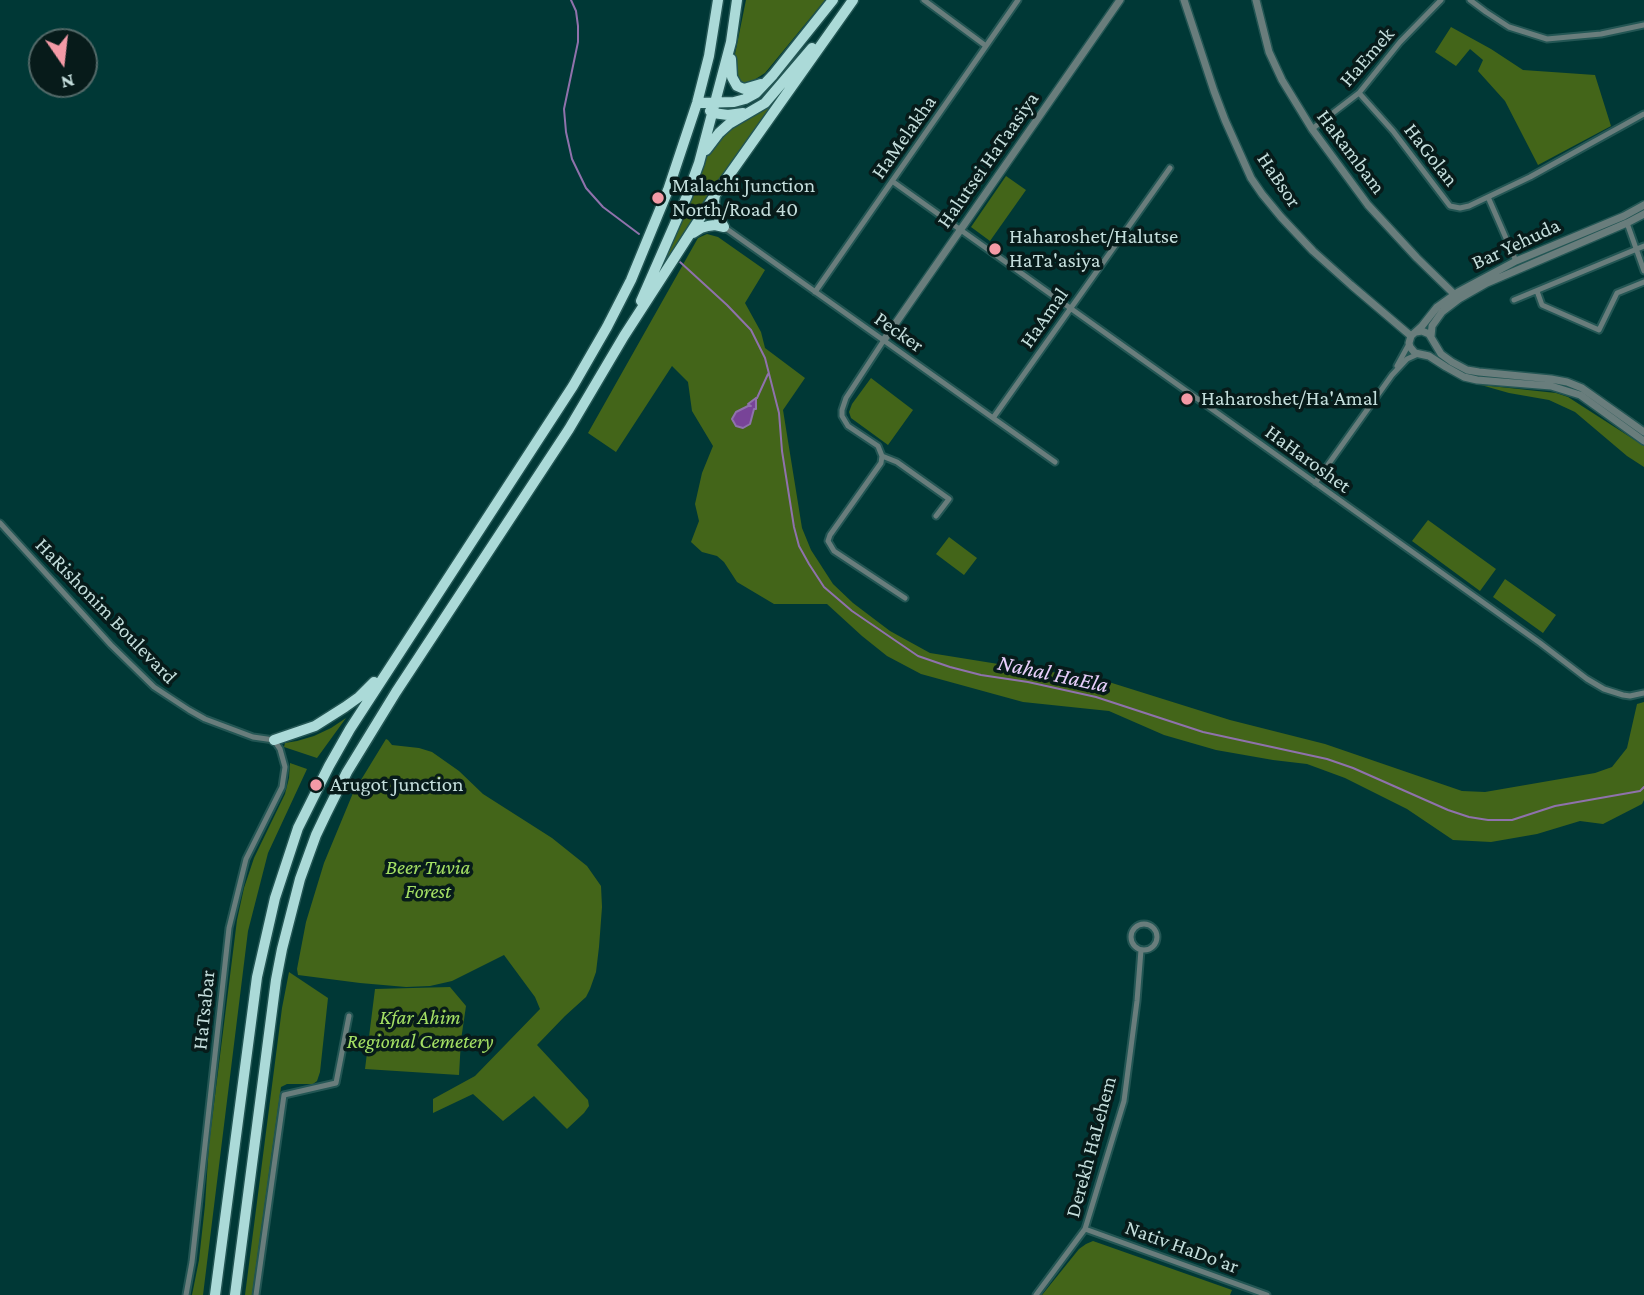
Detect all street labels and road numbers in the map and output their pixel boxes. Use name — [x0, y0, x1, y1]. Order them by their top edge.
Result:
street label: HaEmek — [1334, 22, 1400, 92]
street label: Halutsei HaTaasiya — [932, 87, 1044, 233]
street label: HaMelakha — [866, 90, 942, 184]
street label: HaRambam — [1311, 105, 1391, 199]
street label: HaGolan — [1398, 118, 1464, 192]
street label: HaBsor — [1251, 148, 1307, 212]
street label: Bar Yehuda — [1468, 213, 1564, 275]
street label: HaAmal — [1014, 283, 1074, 353]
street label: Pecker — [869, 306, 929, 358]
street label: HaHaroshet — [1260, 419, 1356, 499]
street label: HaRishonim Boulevard — [30, 533, 182, 689]
street label: HaTsabar — [187, 969, 221, 1051]
street label: Derekh HaLehem — [1060, 1074, 1122, 1220]
street label: Nativ HaDo'ar — [1122, 1215, 1242, 1279]

